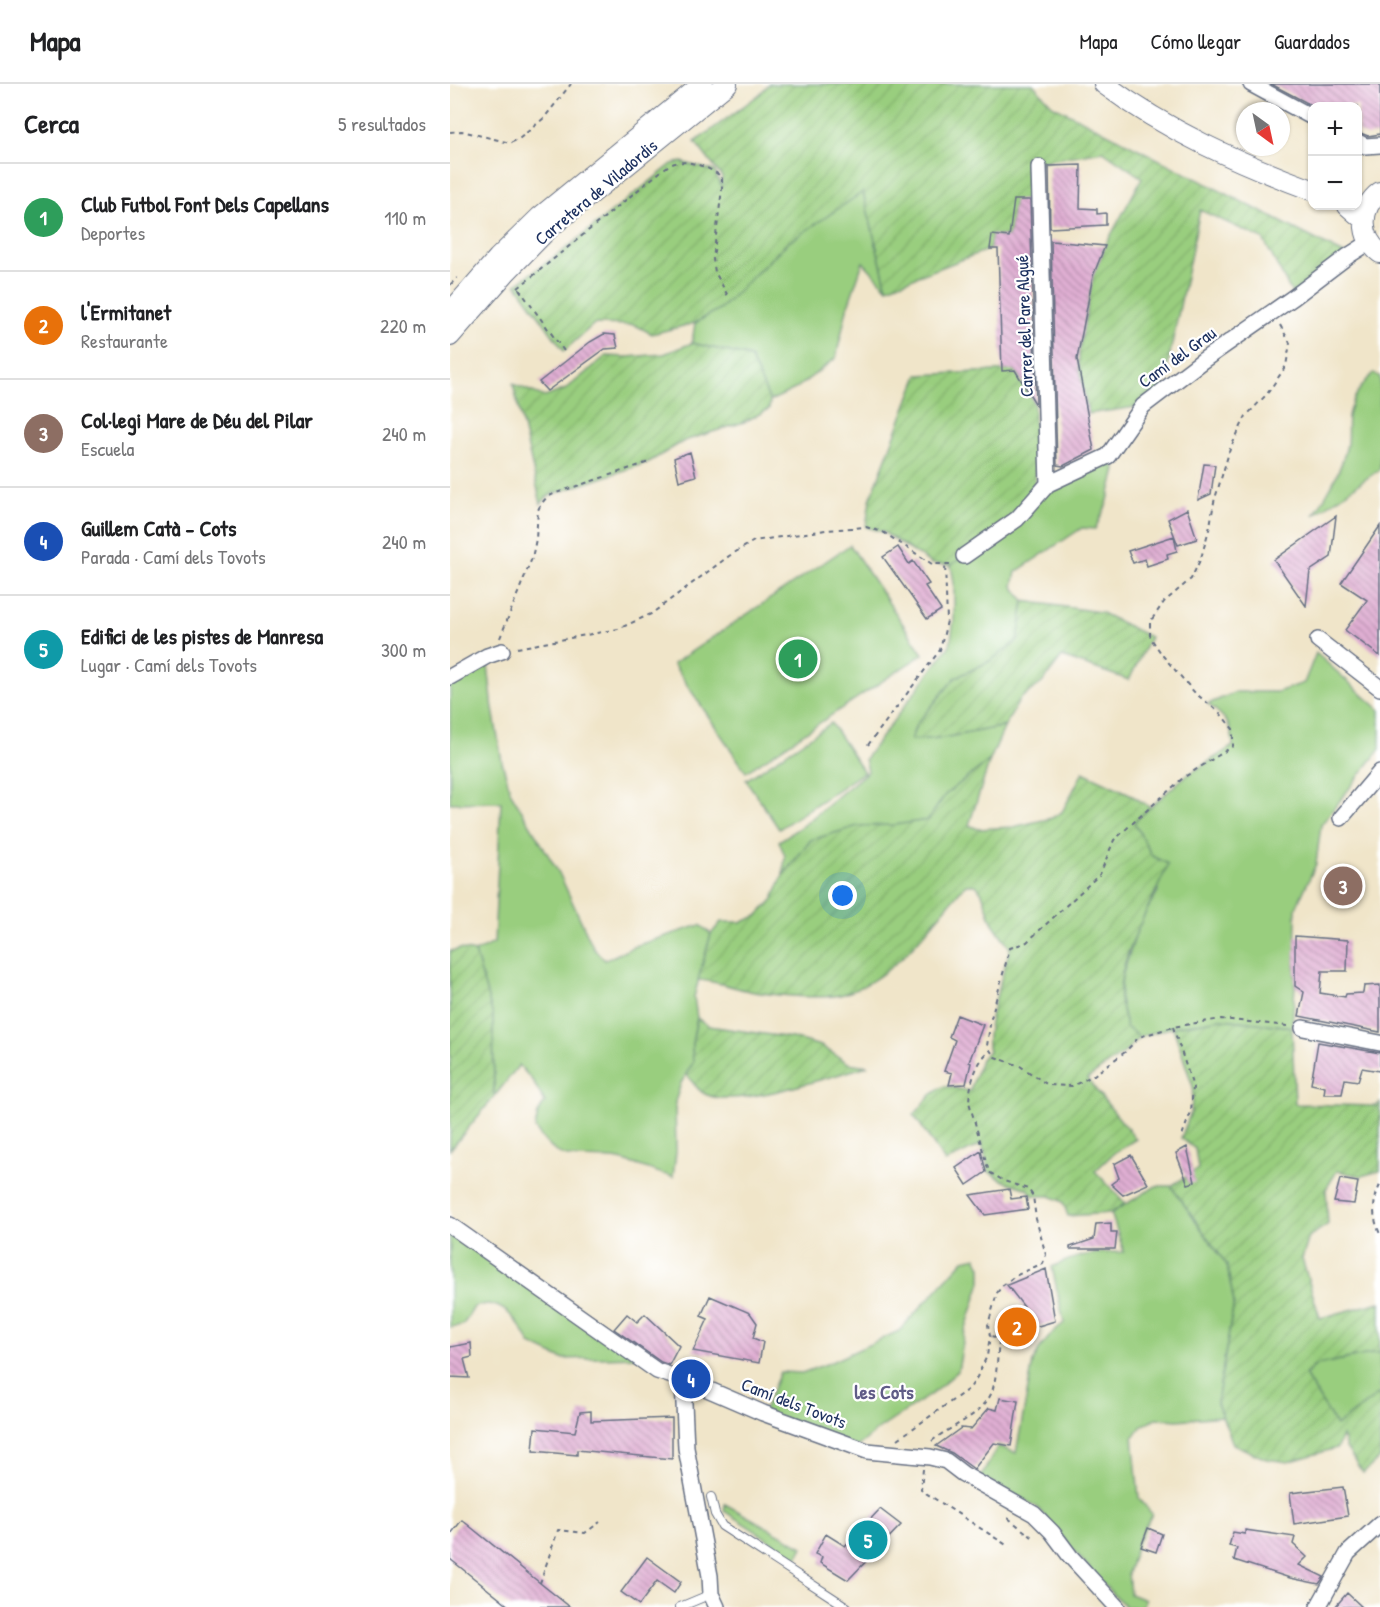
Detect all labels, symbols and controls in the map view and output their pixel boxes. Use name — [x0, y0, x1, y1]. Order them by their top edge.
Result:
text: Mapa — [30, 22, 81, 60]
text: Mapa — [1079, 27, 1117, 56]
text: Cómo llegar — [1150, 27, 1241, 56]
text: Guardados — [1274, 27, 1350, 56]
north arrow — [1236, 102, 1290, 156]
map controls — [1308, 102, 1362, 210]
button: + — [1308, 102, 1362, 156]
text: Cerca — [24, 106, 79, 141]
text: 5 resultados — [338, 110, 426, 137]
street label: Carretera de Viladordis — [529, 133, 663, 251]
button: − — [1308, 156, 1362, 210]
text: Club Futbol Font Dels Capellans — [81, 189, 329, 219]
text: 1 — [40, 204, 47, 231]
text: 110 m — [384, 204, 426, 231]
text: Deportes — [81, 219, 145, 246]
street label: Carrer del Pare Algué — [1009, 255, 1039, 397]
text: l'Ermitanet — [81, 297, 171, 327]
text: 2 — [39, 312, 48, 339]
text: 220 m — [380, 312, 426, 339]
street label: Camí del Grau — [1133, 320, 1221, 394]
text: Restaurante — [81, 327, 168, 354]
text: Col·legi Mare de Déu del Pilar — [81, 405, 313, 435]
text: 3 — [39, 420, 48, 447]
text: 240 m — [382, 420, 426, 447]
text: Escuela — [81, 435, 134, 462]
text: Guillem Catà - Cots — [81, 513, 236, 543]
text: 4 — [40, 528, 47, 555]
text: 240 m — [382, 528, 426, 555]
text: Parada · Camí dels Tovots — [81, 543, 266, 570]
text: Edifici de les pistes de Manresa — [81, 621, 323, 651]
text: 5 — [39, 636, 48, 663]
text: 300 m — [381, 636, 426, 663]
pin: 1 — [778, 636, 818, 682]
text: Lugar · Camí dels Tovots — [81, 651, 257, 678]
pin: 3 — [1324, 864, 1362, 908]
your location — [828, 881, 857, 910]
pin: 2 — [998, 1304, 1036, 1350]
pin: 4 — [672, 1356, 710, 1402]
street label: Camí dels Tovots — [738, 1372, 850, 1435]
district label: les Cots — [854, 1378, 914, 1405]
pin: 5 — [848, 1518, 888, 1562]

